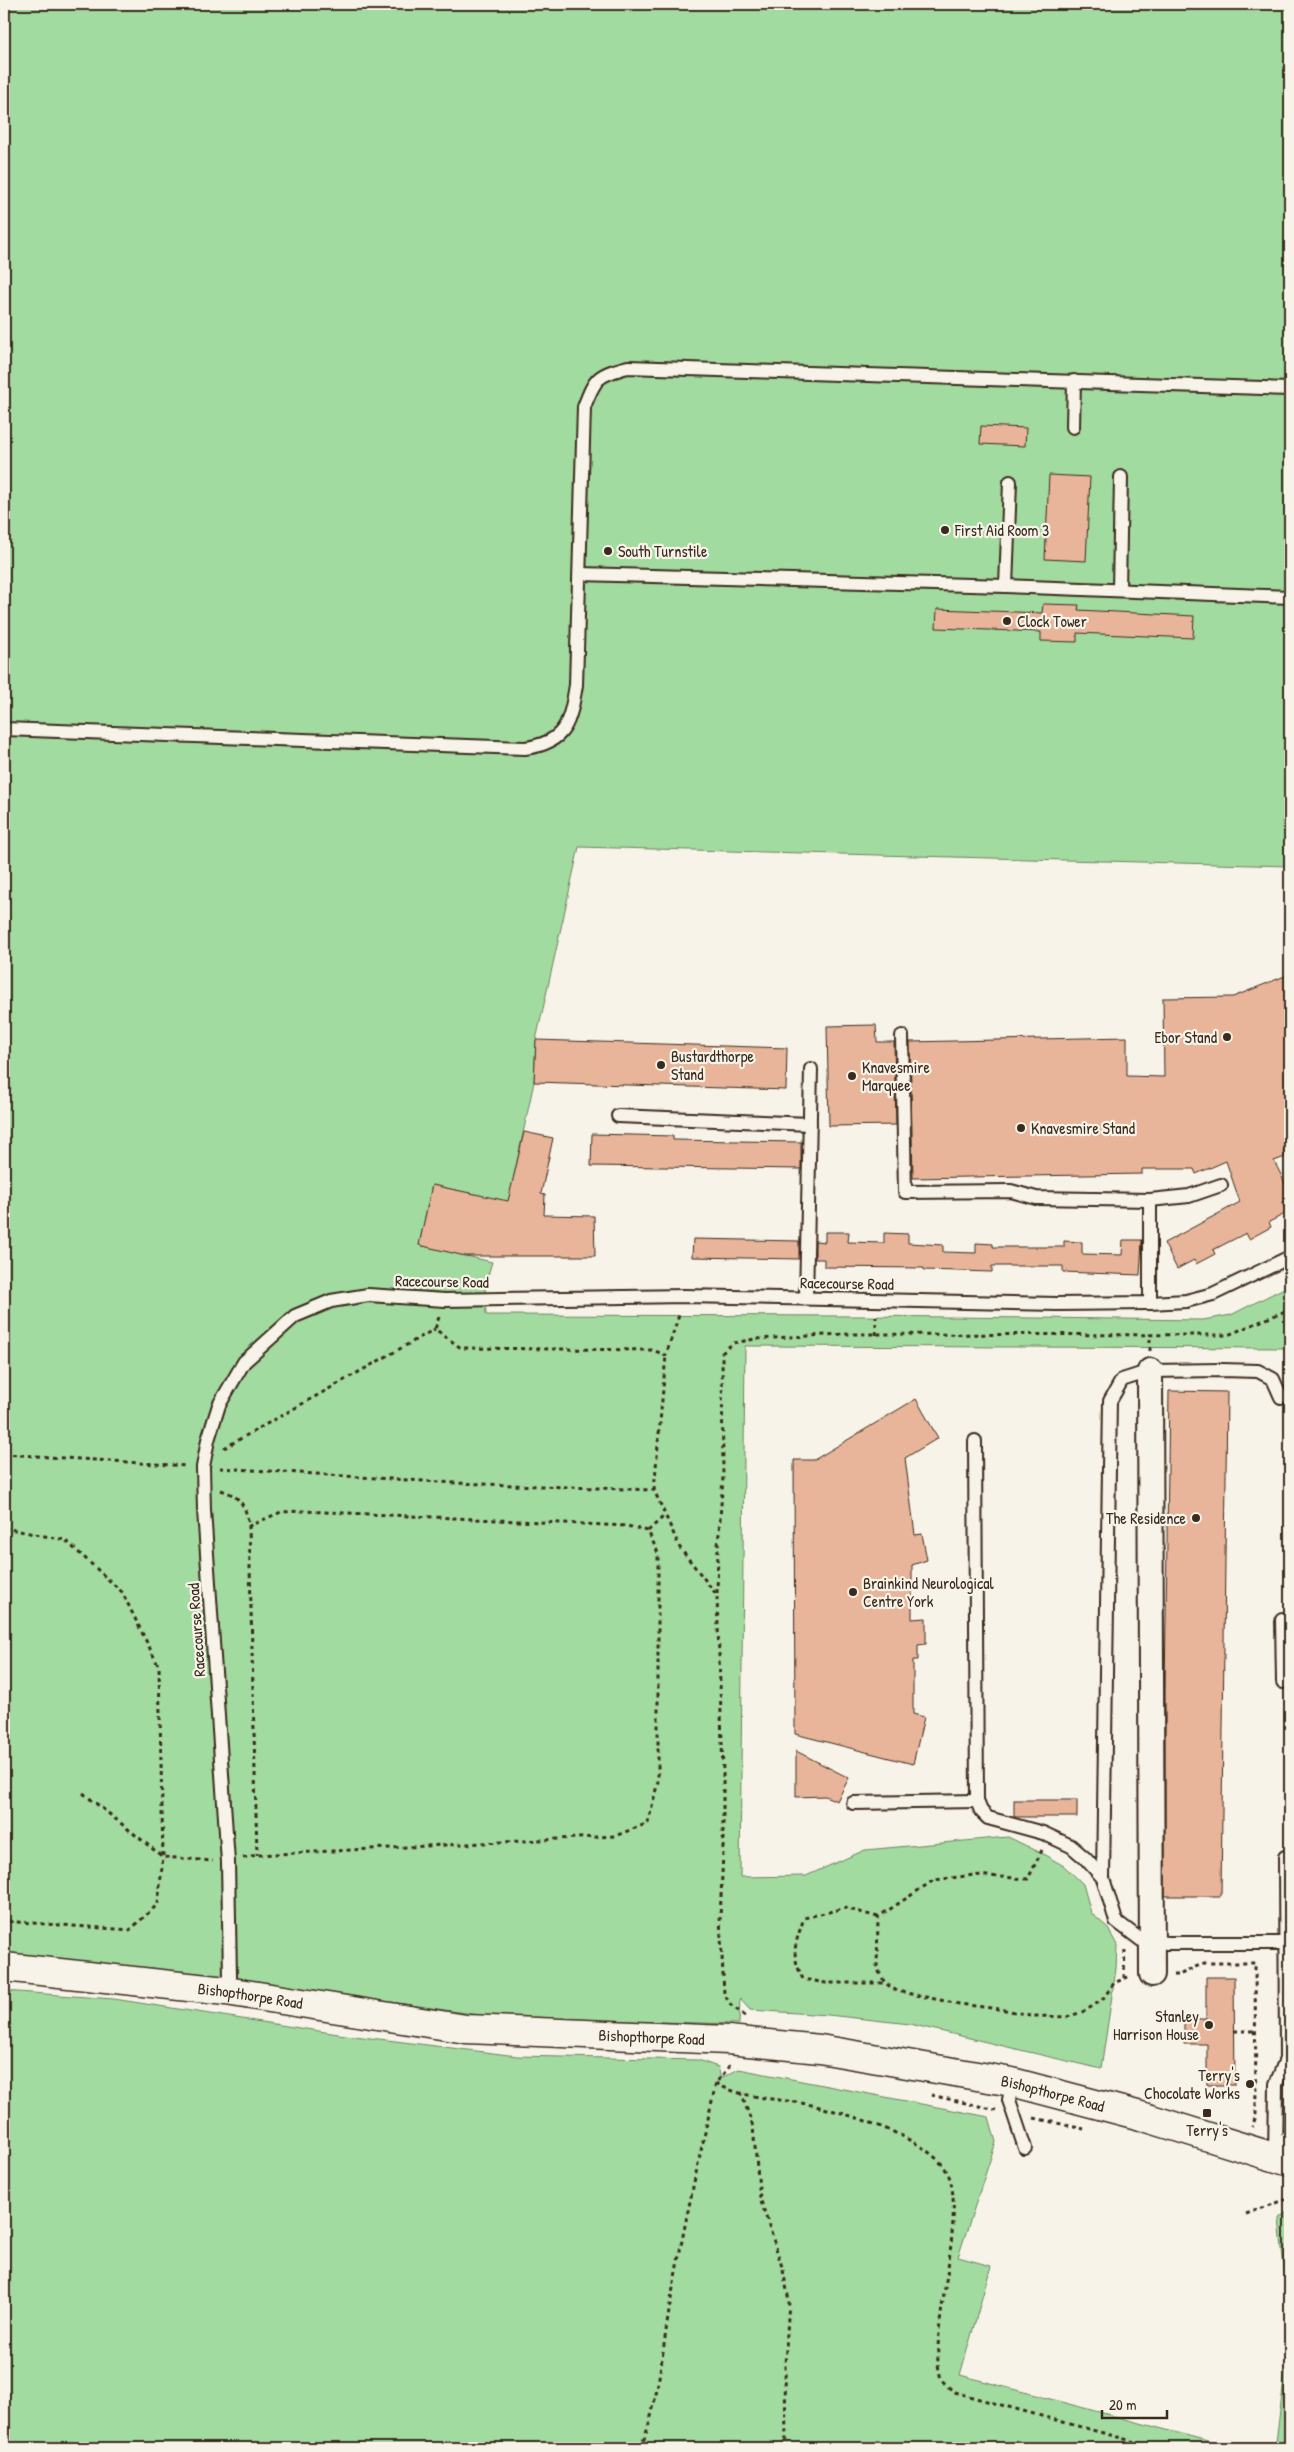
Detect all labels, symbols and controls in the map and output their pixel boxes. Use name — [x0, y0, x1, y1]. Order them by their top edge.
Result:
place label: First Aid Room 3 — [954, 519, 1049, 541]
marker: First Aid Room 3 — [939, 524, 951, 536]
place label: South Turnstile — [618, 540, 708, 562]
marker: South Turnstile — [602, 545, 614, 557]
place label: Clock Tower — [1017, 610, 1087, 632]
marker: Clock Tower — [1001, 615, 1013, 627]
place label: Ebor Stand — [1154, 1026, 1217, 1048]
marker: Ebor Stand — [1221, 1031, 1233, 1043]
place label: Bustardthorpe Stand — [671, 1045, 755, 1085]
place label: Knavesmire Marquee — [862, 1056, 930, 1096]
marker: Bustardthorpe Stand — [655, 1059, 667, 1071]
marker: Knavesmire Marquee — [846, 1070, 858, 1082]
place label: Knavesmire Stand — [1031, 1117, 1135, 1139]
marker: Knavesmire Stand — [1015, 1122, 1027, 1134]
street label: Racecourse Road — [395, 1269, 489, 1293]
street label: Racecourse Road — [800, 1271, 894, 1295]
place label: The Residence — [1106, 1507, 1187, 1529]
marker: The Residence — [1190, 1512, 1202, 1524]
place label: Brainkind Neurological Centre York — [863, 1572, 995, 1612]
street label: Racecourse Road — [182, 1582, 210, 1678]
marker: Brainkind Neurological Centre York — [847, 1586, 859, 1598]
street label: Bishopthorpe Road — [197, 1977, 304, 2014]
place label: Stanley Harrison House — [1113, 2005, 1200, 2045]
marker: Stanley Harrison House — [1203, 2019, 1215, 2031]
street label: Bishopthorpe Road — [598, 2024, 705, 2050]
place label: Terry's Chocolate Works — [1144, 2064, 1240, 2104]
street label: Bishopthorpe Road — [1000, 2069, 1107, 2117]
marker: Terry's Chocolate Works — [1244, 2078, 1256, 2090]
marker: Terry's — [1201, 2107, 1213, 2119]
place label: Terry's — [1186, 2119, 1228, 2141]
scale bar — [1102, 2387, 1166, 2419]
text: 20 m — [1109, 2394, 1136, 2415]

